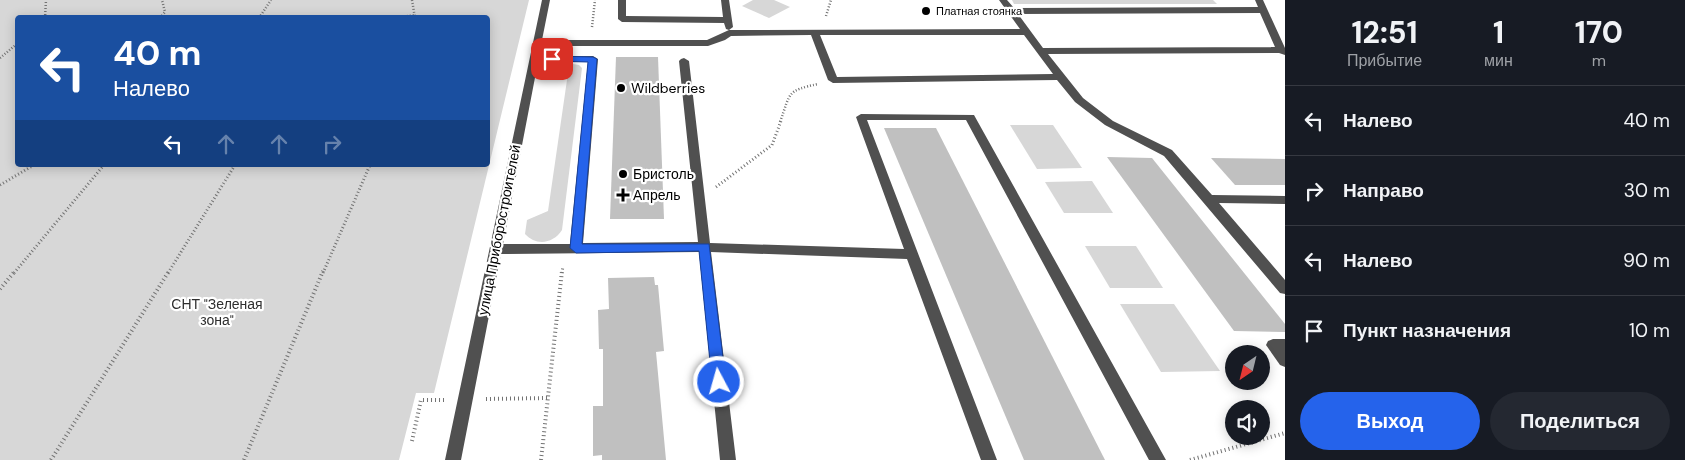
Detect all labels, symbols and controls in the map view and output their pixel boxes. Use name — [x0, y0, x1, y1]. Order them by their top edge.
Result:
place label: Платная стоянка — [936, 4, 1023, 18]
marker: Платная стоянка — [920, 5, 932, 17]
text: 12:51 — [1352, 13, 1418, 52]
text: 1 — [1493, 13, 1504, 52]
text: 170 — [1575, 13, 1623, 52]
text: 40 m — [113, 30, 202, 76]
icon: left — [30, 35, 95, 100]
pin — [531, 38, 573, 80]
icon: arrive — [538, 45, 566, 73]
text: Прибытие — [1347, 50, 1422, 71]
text: мин — [1484, 50, 1513, 71]
text: m — [1592, 50, 1606, 71]
text: Налево — [113, 74, 190, 103]
place label: Wildberries — [631, 79, 705, 97]
marker: Wildberries — [615, 82, 627, 94]
icon: left — [1300, 107, 1328, 135]
text: Налево — [1343, 108, 1413, 133]
text: 40 m — [1623, 108, 1670, 133]
icon: left — [159, 130, 187, 158]
icon: ahead — [212, 130, 240, 158]
icon: ahead — [265, 130, 293, 158]
icon: right — [318, 130, 346, 158]
street label: улица Приборостроителей — [474, 143, 524, 317]
place label: Бристоль — [633, 165, 694, 183]
marker: Бристоль — [617, 168, 629, 180]
icon: right — [1300, 177, 1328, 205]
text: Направо — [1343, 178, 1424, 203]
text: 30 m — [1624, 178, 1670, 203]
place label: Апрель — [633, 186, 681, 204]
marker: Апрель — [617, 189, 629, 201]
icon: left — [1300, 247, 1328, 275]
text: Налево — [1343, 248, 1413, 273]
text: 90 m — [1623, 248, 1670, 273]
park label: СНТ "Зеленая зона" — [171, 295, 263, 329]
icon: arrive — [1300, 317, 1328, 345]
text: Пункт назначения — [1343, 318, 1511, 343]
text: 10 m — [1629, 318, 1670, 343]
north arrow — [1225, 345, 1270, 390]
map controls — [1225, 345, 1270, 445]
position arrow — [692, 355, 744, 407]
button: Выход — [1300, 392, 1480, 450]
button: Поделиться — [1490, 392, 1670, 450]
button: sound — [1225, 400, 1270, 445]

